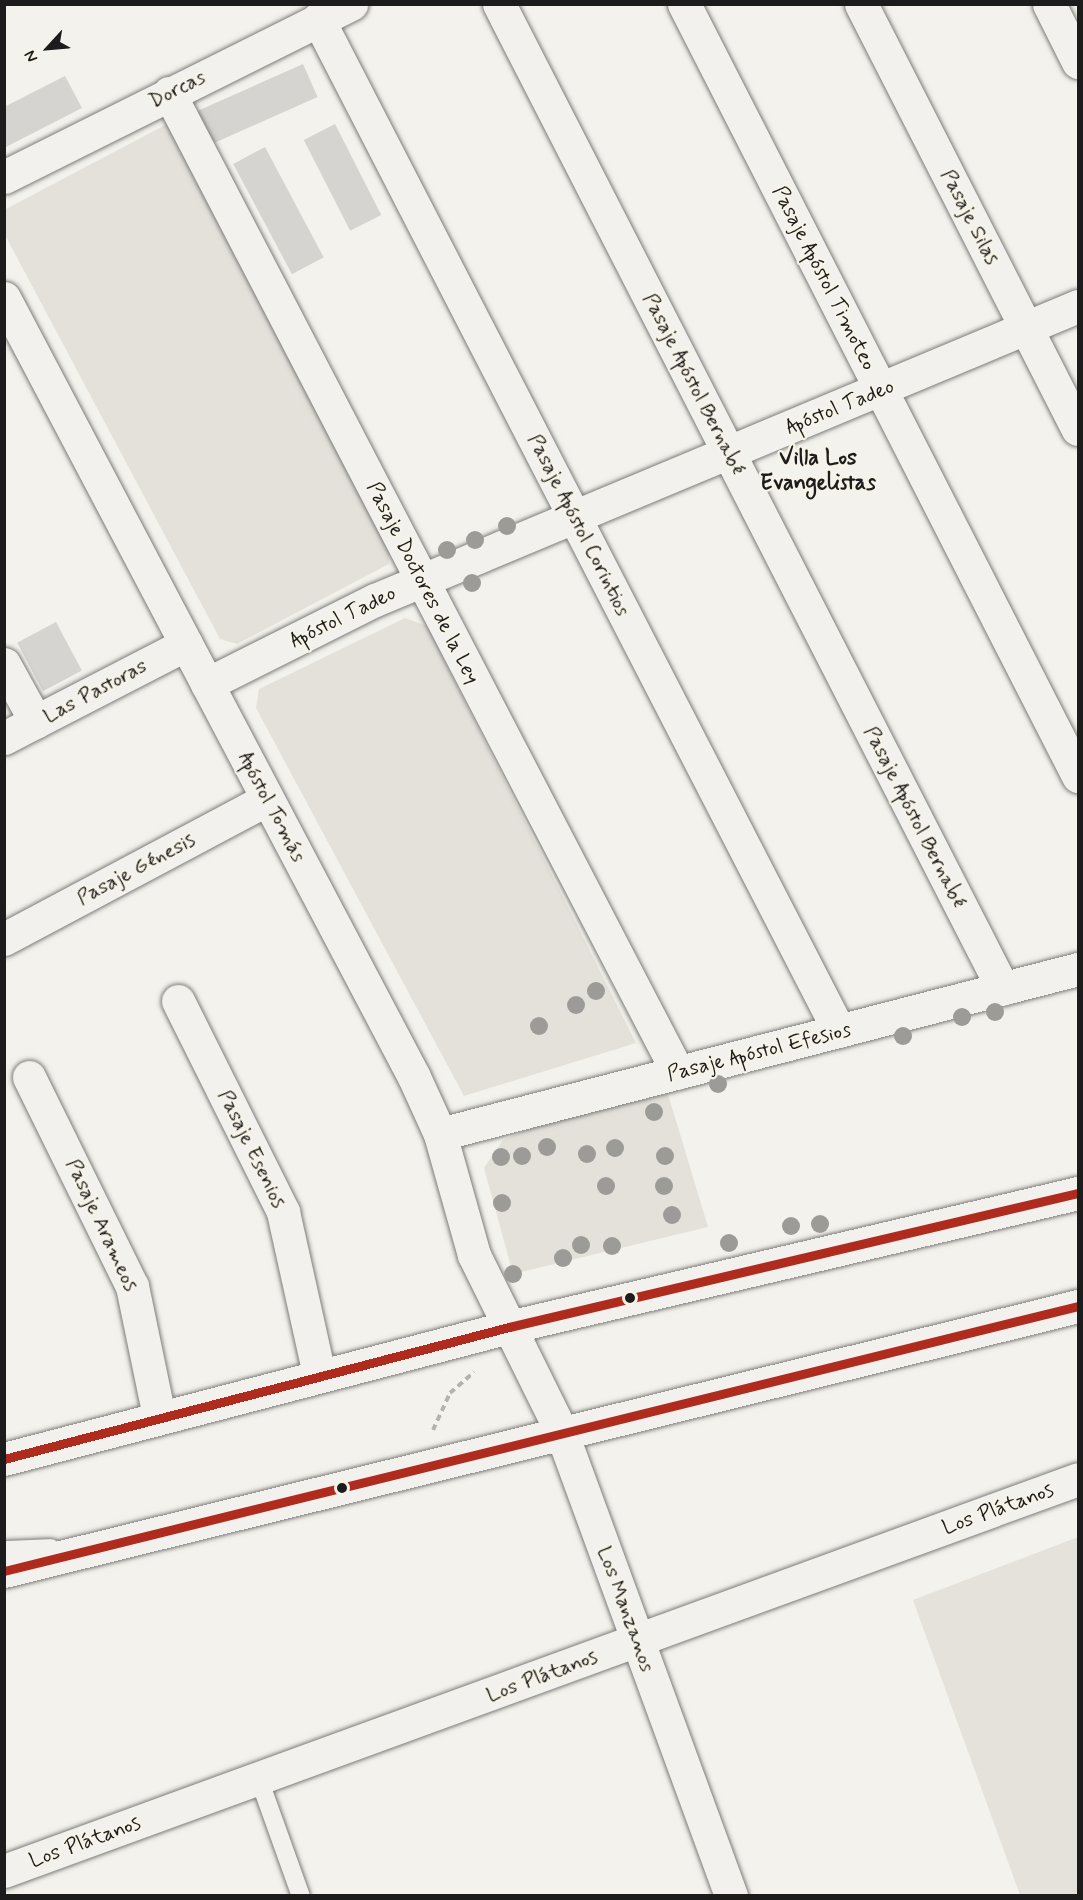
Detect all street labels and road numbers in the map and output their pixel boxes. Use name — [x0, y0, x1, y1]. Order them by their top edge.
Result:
street label: Dorcas — [145, 64, 209, 114]
street label: Pasaje Silas — [935, 165, 1005, 269]
street label: Pasaje Apóstol Timoteo — [769, 186, 879, 370]
street label: Pasaje Apóstol Bernabé — [637, 288, 751, 480]
street label: Apóstol Tadeo — [785, 375, 895, 439]
street label: Pasaje Apóstol Corintios — [520, 426, 638, 624]
street label: Pasaje Doctores de la Ley — [360, 476, 486, 690]
street label: Apóstol Tadeo — [289, 582, 397, 652]
street label: Las Pastoras — [40, 654, 150, 728]
street label: Pasaje Apóstol Bernabé — [858, 721, 972, 913]
street label: Apóstol Tomás — [233, 749, 311, 865]
street label: Pasaje Génesis — [72, 827, 200, 911]
street label: Pasaje Apóstol Efesios — [666, 1017, 852, 1087]
street label: Pasaje Esenios — [212, 1086, 292, 1212]
street label: Pasaje Arameos — [60, 1155, 144, 1295]
street label: Los Plátanos — [939, 1477, 1057, 1541]
street label: Los Manzanos — [592, 1545, 660, 1673]
street label: Los Plátanos — [483, 1644, 601, 1708]
street label: Los Plátanos — [26, 1810, 144, 1874]

